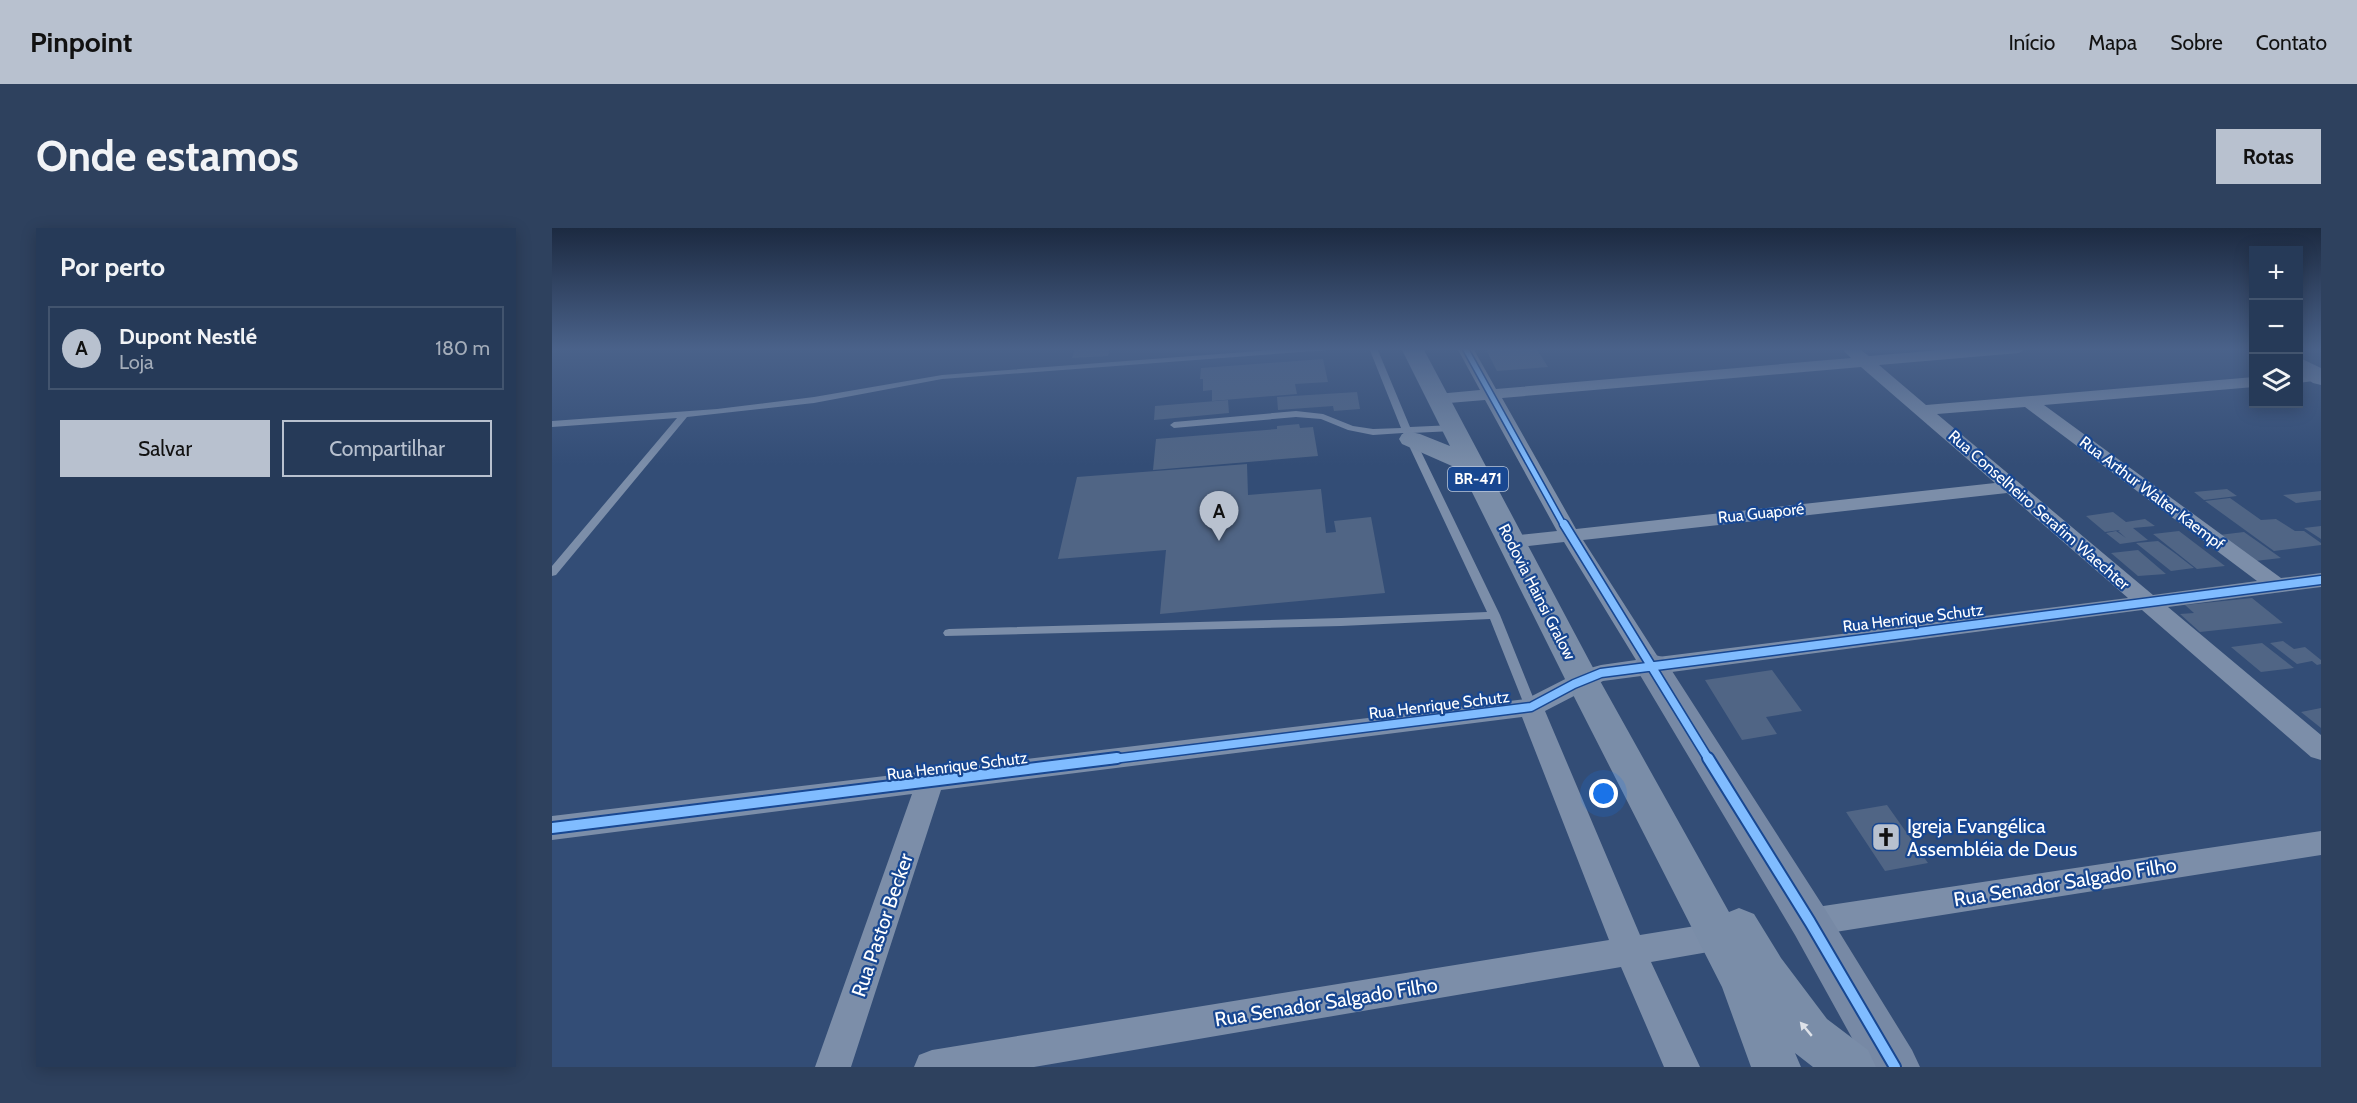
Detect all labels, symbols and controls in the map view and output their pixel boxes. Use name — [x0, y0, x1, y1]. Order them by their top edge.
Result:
text: Pinpoint — [30, 25, 132, 59]
text: Início — [2008, 30, 2055, 55]
text: Mapa — [2088, 30, 2137, 55]
text: Sobre — [2170, 30, 2223, 55]
text: Contato — [2256, 30, 2327, 55]
button: Rotas — [2216, 129, 2321, 184]
text: Onde estamos — [36, 130, 299, 182]
map controls — [2249, 246, 2303, 408]
button: + — [2249, 246, 2303, 300]
text: Por perto — [60, 251, 165, 283]
button: − — [2249, 300, 2303, 354]
text: Dupont Nestlé — [119, 323, 257, 350]
text: A — [75, 336, 88, 360]
text: 180 m — [435, 336, 490, 360]
text: Loja — [119, 350, 154, 374]
button: layers — [2249, 354, 2303, 408]
button: Salvar — [60, 420, 270, 477]
button: Compartilhar — [282, 420, 492, 477]
street label: Rua Conselheiro Serafim Waechter — [1945, 426, 2134, 594]
street label: Rua Arthur Walter Kaempf — [2076, 432, 2229, 554]
road number: BR-471 — [1448, 467, 1508, 491]
pin: A — [1200, 492, 1238, 541]
street label: Rua Guaporé — [1717, 499, 1805, 527]
street label: Rodovia Hainsi Gralow — [1494, 521, 1580, 664]
street label: Rua Henrique Schutz — [1842, 600, 1985, 636]
street label: Rua Henrique Schutz — [1368, 687, 1511, 723]
street label: Rua Henrique Schutz — [886, 748, 1029, 784]
your location — [1589, 779, 1618, 808]
place label: Igreja Evangélica Assembléia de Deus — [1907, 814, 2077, 861]
church icon: Igreja Evangélica Assembléia de Deus — [1870, 821, 1902, 853]
street label: Rua Pastor Becker — [846, 849, 918, 1000]
street label: Rua Senador Salgado Filho — [1952, 853, 2178, 911]
street label: Rua Senador Salgado Filho — [1213, 973, 1439, 1031]
one-way arrow — [1800, 1021, 1813, 1037]

